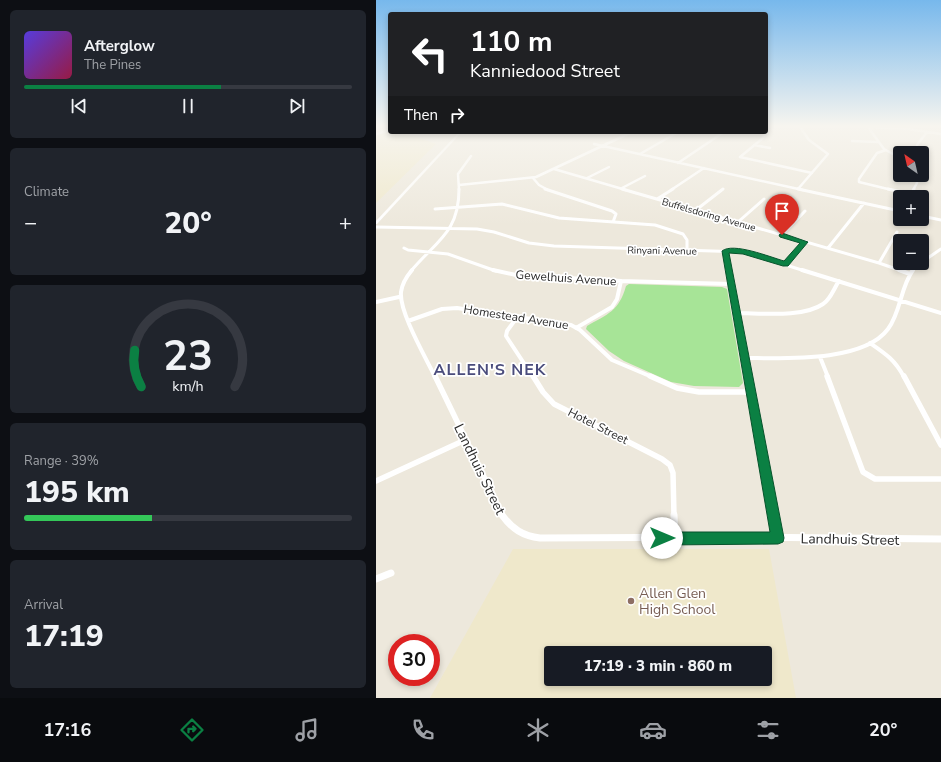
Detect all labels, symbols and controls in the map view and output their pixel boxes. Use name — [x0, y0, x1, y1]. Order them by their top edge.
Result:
text: 110 m — [470, 23, 553, 61]
icon: left — [404, 28, 456, 80]
text: Afterglow — [84, 36, 155, 56]
text: The Pines — [84, 56, 141, 74]
text: Kanniedood Street — [470, 59, 620, 83]
icon: previous — [68, 95, 90, 117]
icon: pause — [177, 95, 199, 117]
icon: next — [286, 95, 308, 117]
icon: right — [446, 104, 468, 126]
text: Then — [404, 105, 438, 125]
north arrow — [893, 146, 929, 182]
map controls — [893, 146, 929, 270]
text: Climate — [24, 183, 69, 201]
button: + — [893, 190, 929, 226]
pin — [765, 194, 799, 235]
street label: Buffelsdoring Avenue — [660, 195, 757, 235]
icon: arrive — [771, 200, 793, 222]
text: 20° — [164, 203, 212, 244]
text: − — [24, 208, 37, 238]
text: + — [339, 208, 352, 238]
button: − — [893, 234, 929, 270]
street label: Rinyani Avenue — [627, 243, 697, 259]
street label: Gewelhuis Avenue — [515, 266, 617, 290]
street label: Homestead Avenue — [462, 301, 570, 333]
text: 23 — [163, 328, 213, 385]
district label: ALLEN'S NEK — [434, 359, 547, 381]
text: km/h — [172, 377, 204, 396]
street label: Hotel Street — [565, 404, 632, 448]
street label: Landhuis Street — [449, 421, 510, 518]
text: Range · 39% — [24, 452, 99, 470]
text: 195 km — [24, 472, 130, 513]
position arrow — [641, 517, 683, 559]
street label: Landhuis Street — [800, 529, 900, 550]
place label: Allen Glen High School — [639, 584, 716, 619]
text: Arrival — [24, 596, 63, 614]
marker: Allen Glen High School — [626, 596, 636, 606]
text: 17:19 — [24, 616, 104, 657]
speed limit sign: 30 — [388, 634, 440, 686]
text: 17:19 · 3 min · 860 m — [584, 656, 732, 676]
icon: directions — [178, 716, 206, 744]
icon: music — [293, 716, 321, 744]
icon: phone — [409, 716, 437, 744]
icon: climate — [524, 716, 552, 744]
icon: car — [639, 716, 667, 744]
icon: filters — [754, 716, 782, 744]
text: 17:16 — [44, 718, 91, 742]
text: 20° — [869, 718, 897, 742]

